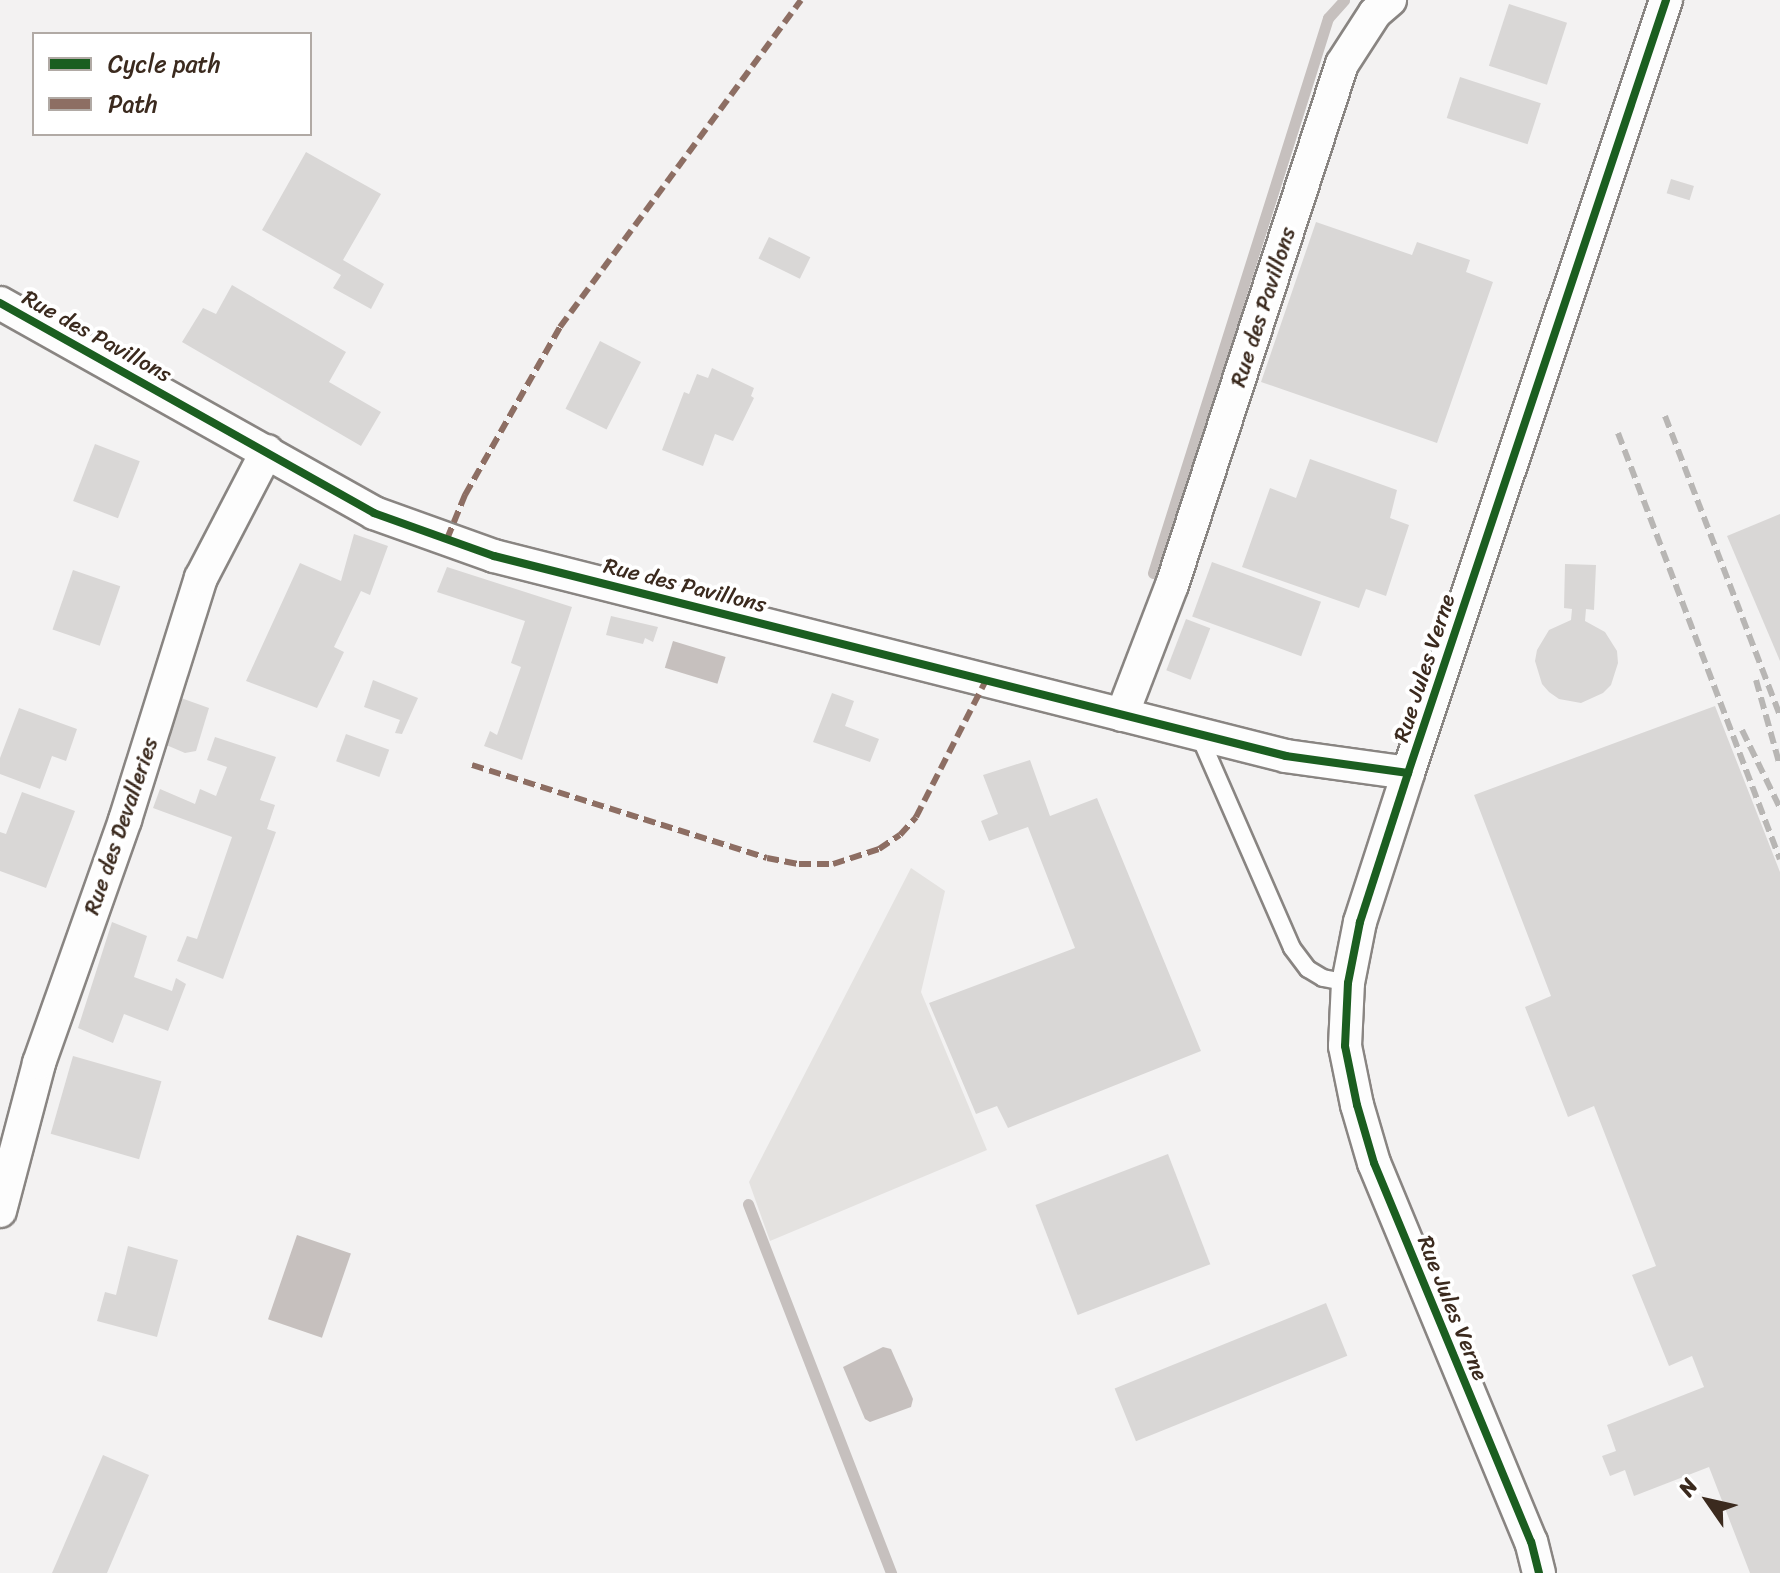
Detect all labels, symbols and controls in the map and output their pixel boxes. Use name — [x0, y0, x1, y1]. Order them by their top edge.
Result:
legend — [32, 32, 312, 136]
text: Cycle path — [108, 43, 221, 85]
text: Path — [108, 83, 158, 125]
street label: Rue des Pavillons — [1225, 223, 1301, 391]
street label: Rue des Pavillons — [18, 284, 176, 388]
street label: Rue des Pavillons — [601, 552, 769, 618]
street label: Rue Jules Verne — [1388, 591, 1460, 745]
street label: Rue des Devalleries — [78, 734, 164, 918]
street label: Rue Jules Verne — [1412, 1232, 1494, 1384]
north arrow — [1668, 1461, 1748, 1541]
text: N — [1667, 1470, 1708, 1505]

